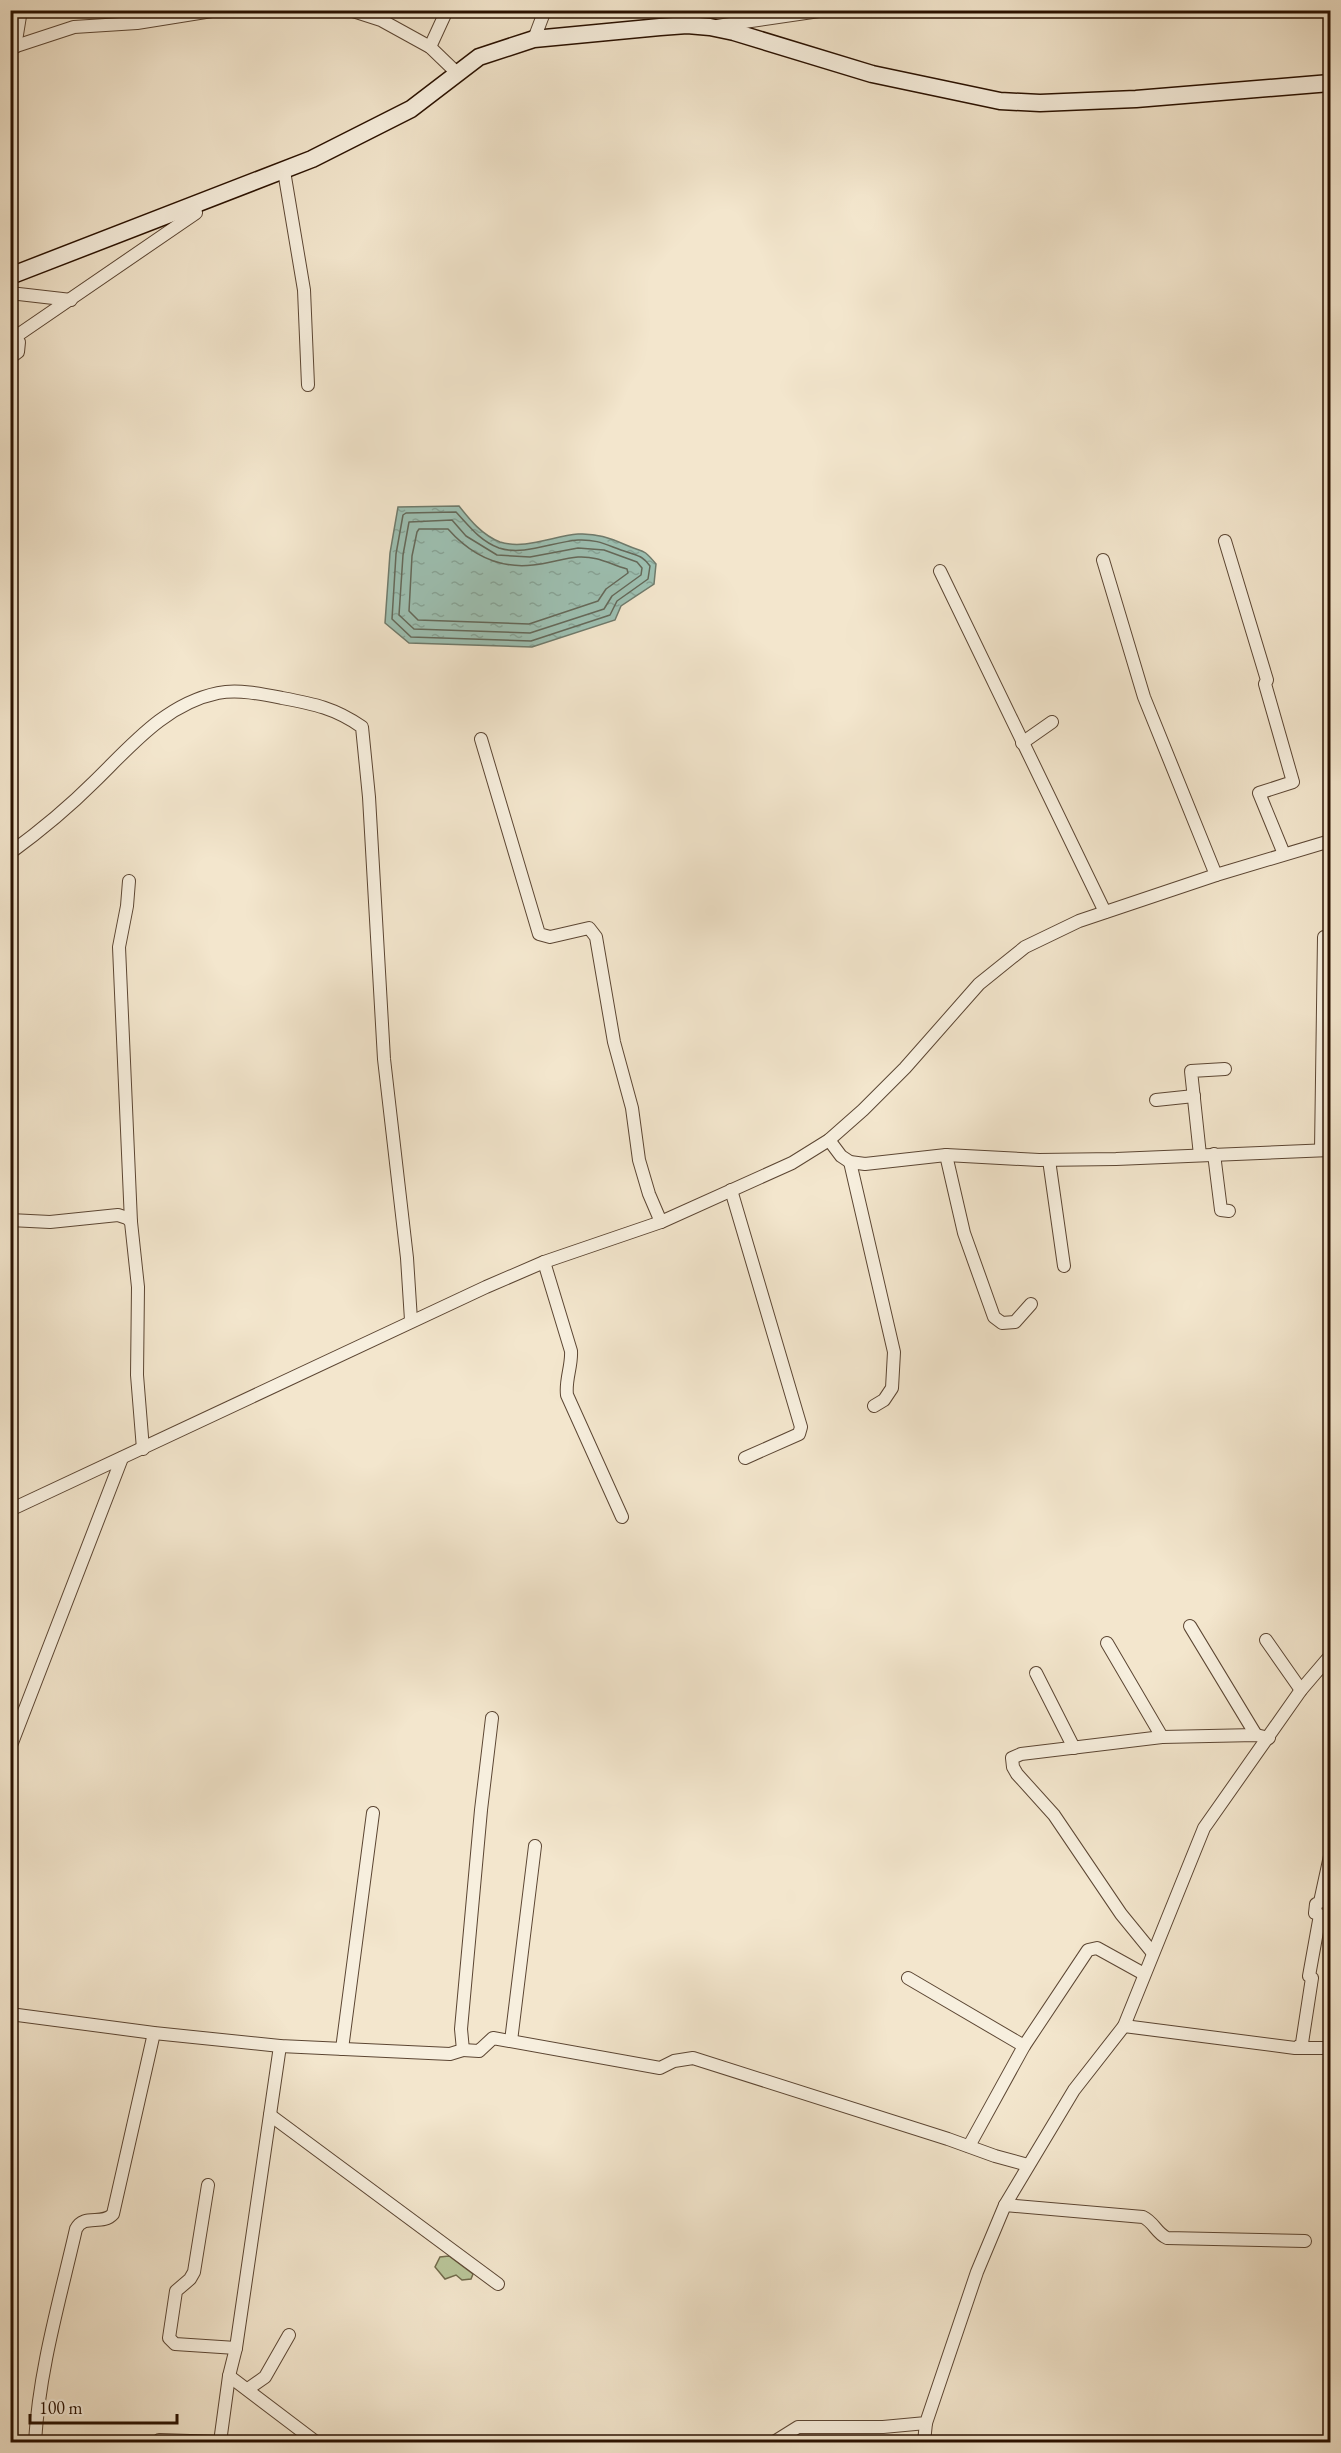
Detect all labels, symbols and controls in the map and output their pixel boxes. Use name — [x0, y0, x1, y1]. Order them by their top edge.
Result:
scale bar — [30, 2387, 177, 2425]
text: 100 m — [39, 2396, 83, 2419]

